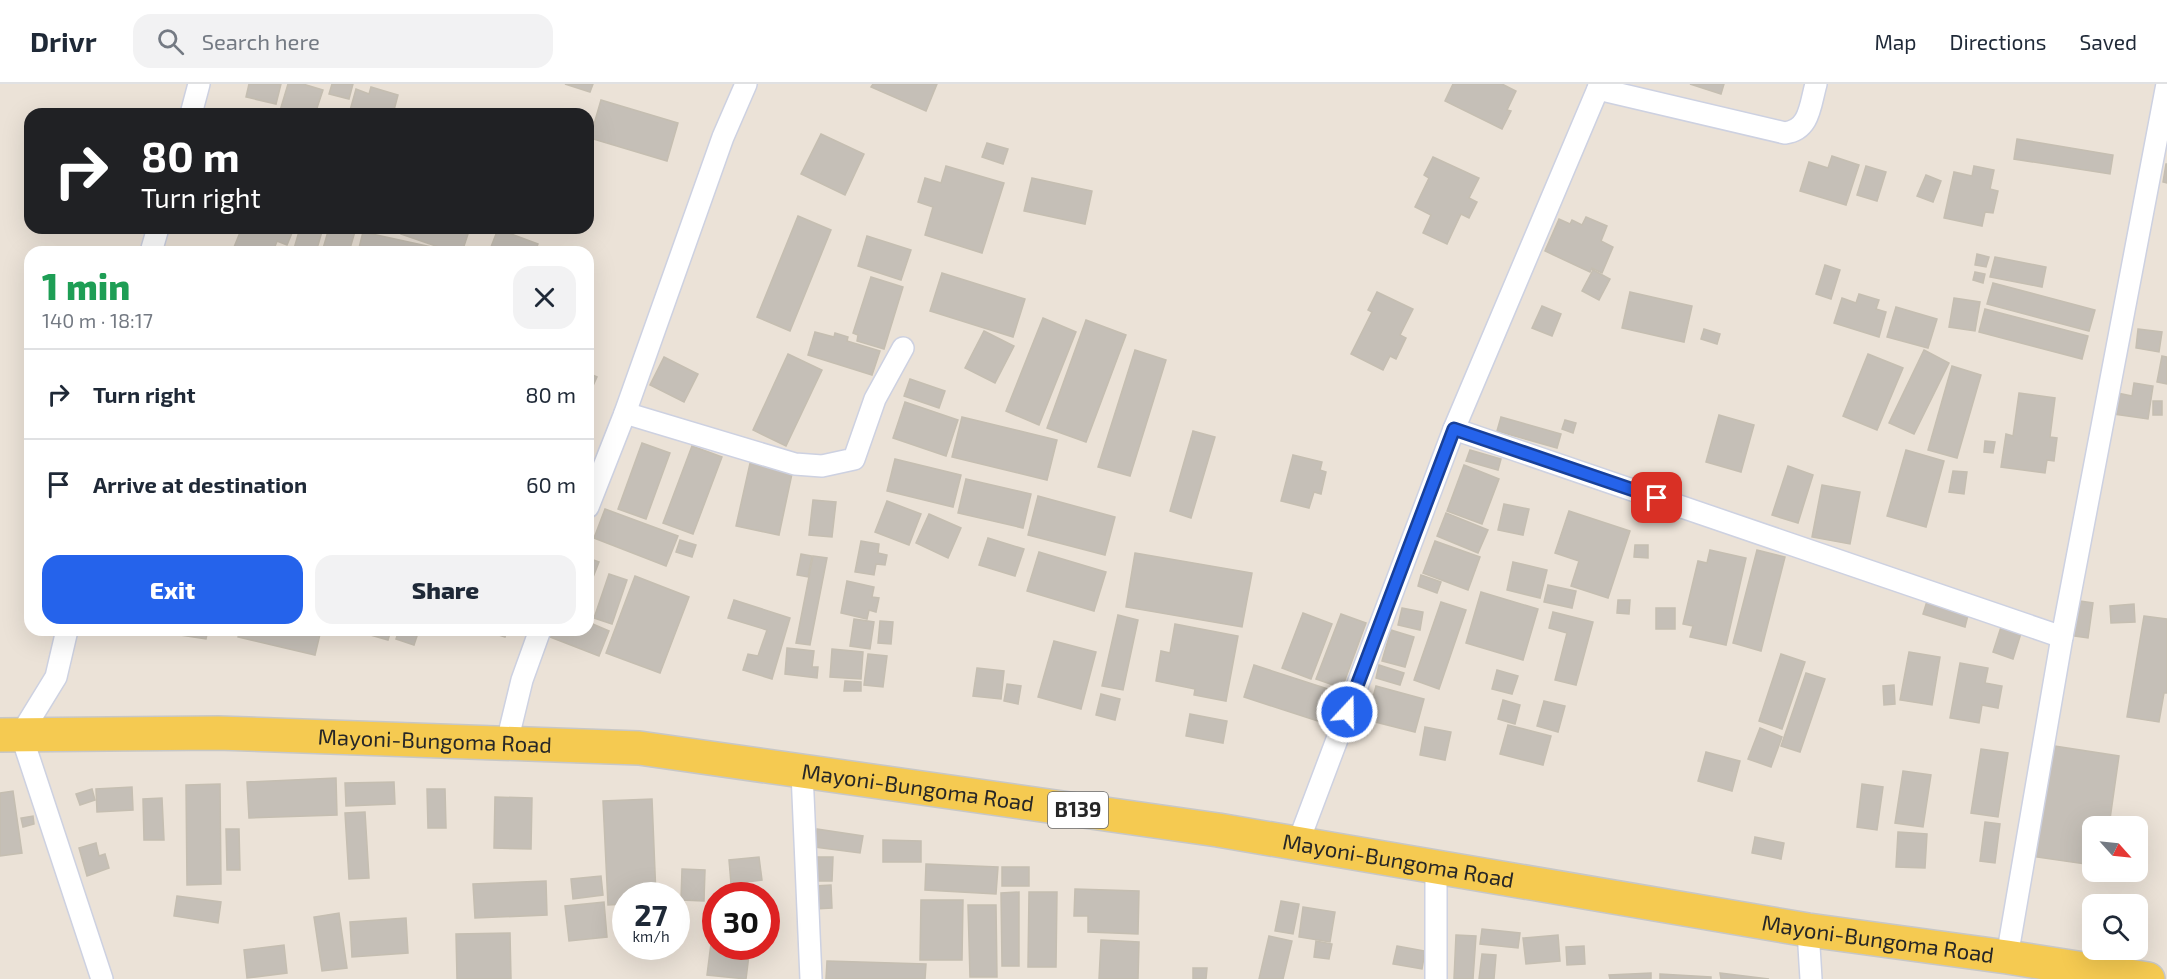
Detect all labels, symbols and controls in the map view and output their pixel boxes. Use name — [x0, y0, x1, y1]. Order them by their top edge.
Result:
search box — [133, 14, 553, 68]
text: Drivr — [30, 24, 97, 58]
icon: search — [154, 25, 187, 58]
text: Search here — [202, 28, 320, 54]
text: Map — [1874, 29, 1917, 54]
text: Directions — [1950, 29, 2046, 54]
text: Saved — [2079, 29, 2137, 54]
text: 80 m — [141, 130, 240, 180]
icon: right — [42, 132, 120, 210]
text: Turn right — [141, 181, 261, 213]
text: 1 min — [42, 264, 130, 307]
button: close — [513, 266, 576, 329]
text: 140 m · 18:17 — [42, 308, 153, 332]
icon: right — [42, 378, 75, 411]
text: Turn right — [93, 381, 195, 407]
text: 80 m — [525, 381, 576, 407]
icon: arrive — [42, 468, 75, 501]
text: Arrive at destination — [93, 471, 307, 497]
text: 60 m — [526, 471, 576, 497]
pin — [1631, 472, 1682, 523]
icon: arrive — [1640, 481, 1673, 514]
button: Exit — [42, 555, 303, 624]
button: Share — [315, 555, 576, 624]
position arrow — [1315, 680, 1379, 744]
street label: Mayoni-Bungoma Road — [317, 723, 552, 757]
street label: Mayoni-Bungoma Road — [800, 757, 1036, 816]
road number: B139 — [1048, 792, 1108, 828]
north arrow — [2082, 816, 2148, 882]
map controls — [2082, 816, 2148, 960]
street label: Mayoni-Bungoma Road — [1281, 827, 1516, 892]
speed limit sign: 30 — [702, 882, 780, 960]
button: search — [2082, 894, 2148, 960]
text: 27 — [634, 896, 668, 932]
street label: Mayoni-Bungoma Road — [1760, 908, 1996, 967]
text: km/h — [632, 927, 670, 945]

